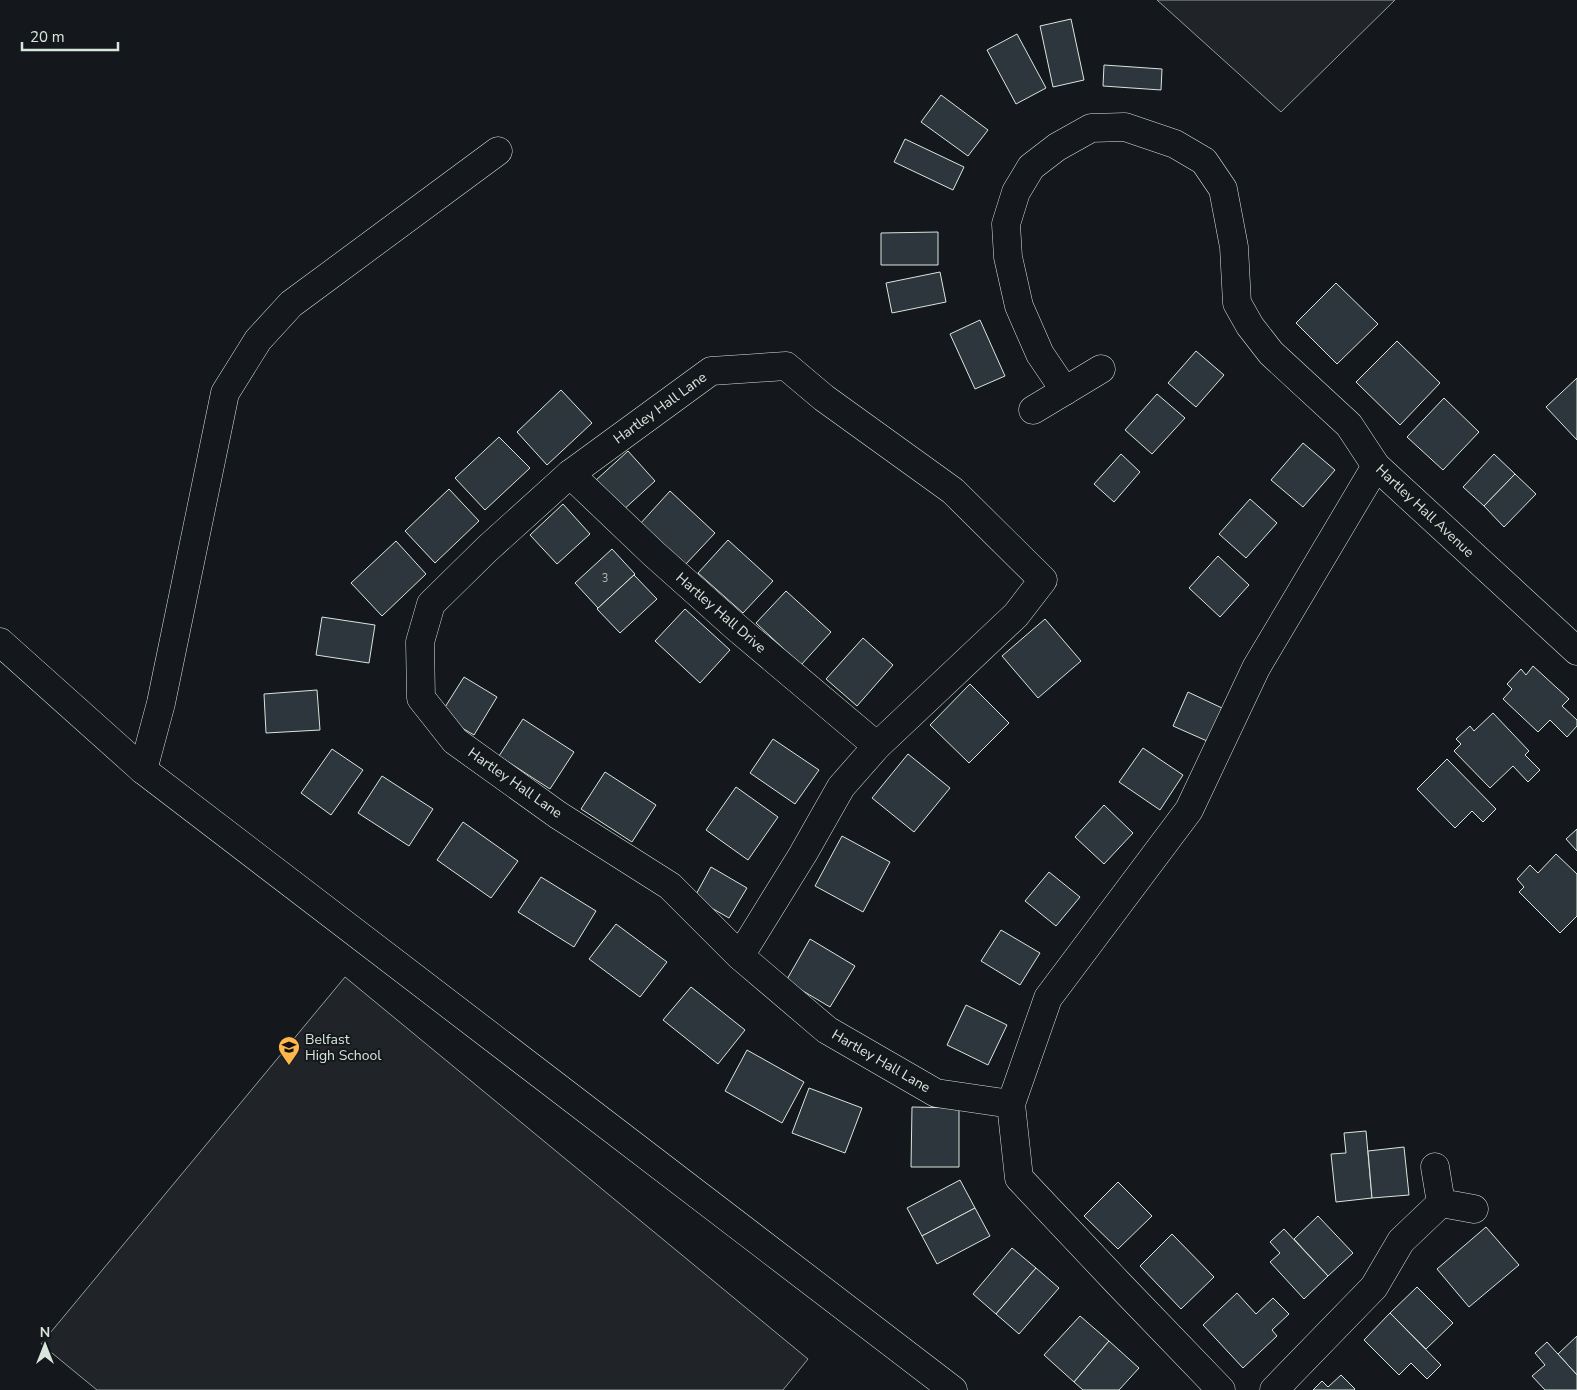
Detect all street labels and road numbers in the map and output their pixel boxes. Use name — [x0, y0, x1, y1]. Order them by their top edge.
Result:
street label: Hartley Hall Lane — [610, 368, 710, 448]
street label: Hartley Hall Avenue — [1372, 460, 1478, 562]
street label: Hartley Hall Drive — [672, 569, 770, 657]
street label: Hartley Hall Lane — [464, 743, 566, 823]
street label: Hartley Hall Lane — [828, 1025, 934, 1097]

